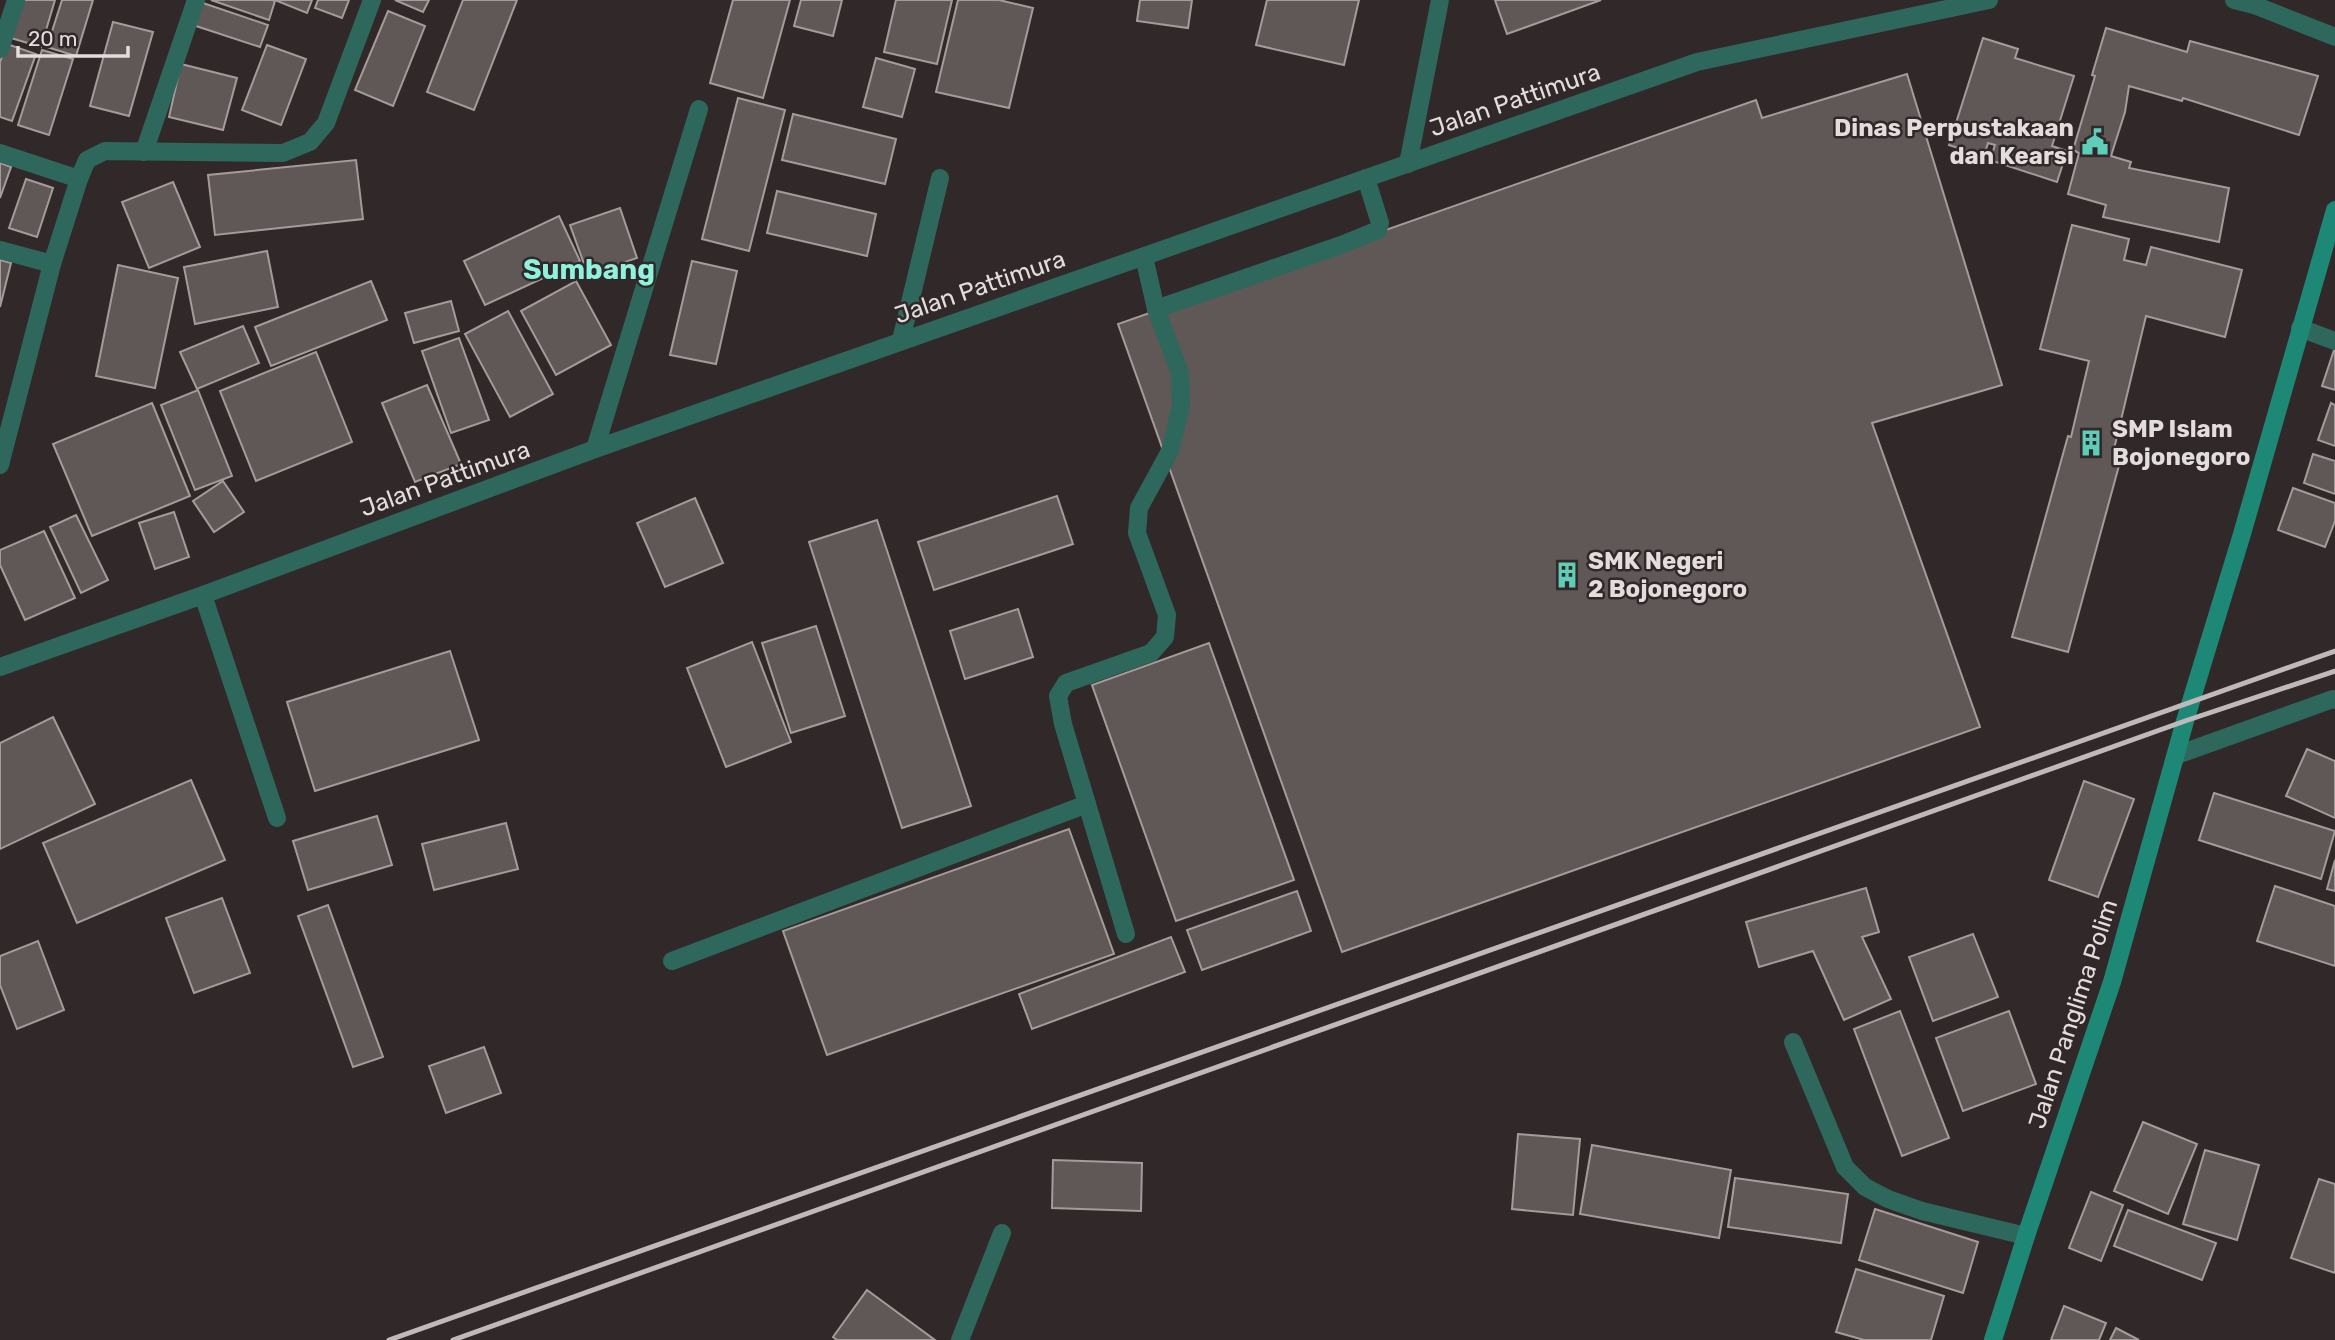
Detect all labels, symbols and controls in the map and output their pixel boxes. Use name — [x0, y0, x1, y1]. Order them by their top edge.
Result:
scale bar — [18, 14, 128, 58]
text: 20 m — [28, 26, 77, 51]
street label: Jalan Pattimura — [1426, 58, 1604, 142]
place label: Dinas Perpustakaan dan Kearsi — [1834, 114, 2074, 170]
public building icon: Dinas Perpustakaan dan Kearsi — [2080, 127, 2110, 157]
street label: Jalan Pattimura — [891, 245, 1069, 329]
district label: Sumbang — [523, 253, 655, 286]
place label: SMP Islam Bojonegoro — [2112, 415, 2251, 471]
building icon: SMP Islam Bojonegoro — [2076, 428, 2106, 458]
street label: Jalan Pattimura — [356, 435, 534, 523]
place label: SMK Negeri 2 Bojonegoro — [1588, 547, 1747, 603]
building icon: SMK Negeri 2 Bojonegoro — [1552, 560, 1582, 590]
street label: Jalan Panglima Polim — [2023, 896, 2123, 1132]

